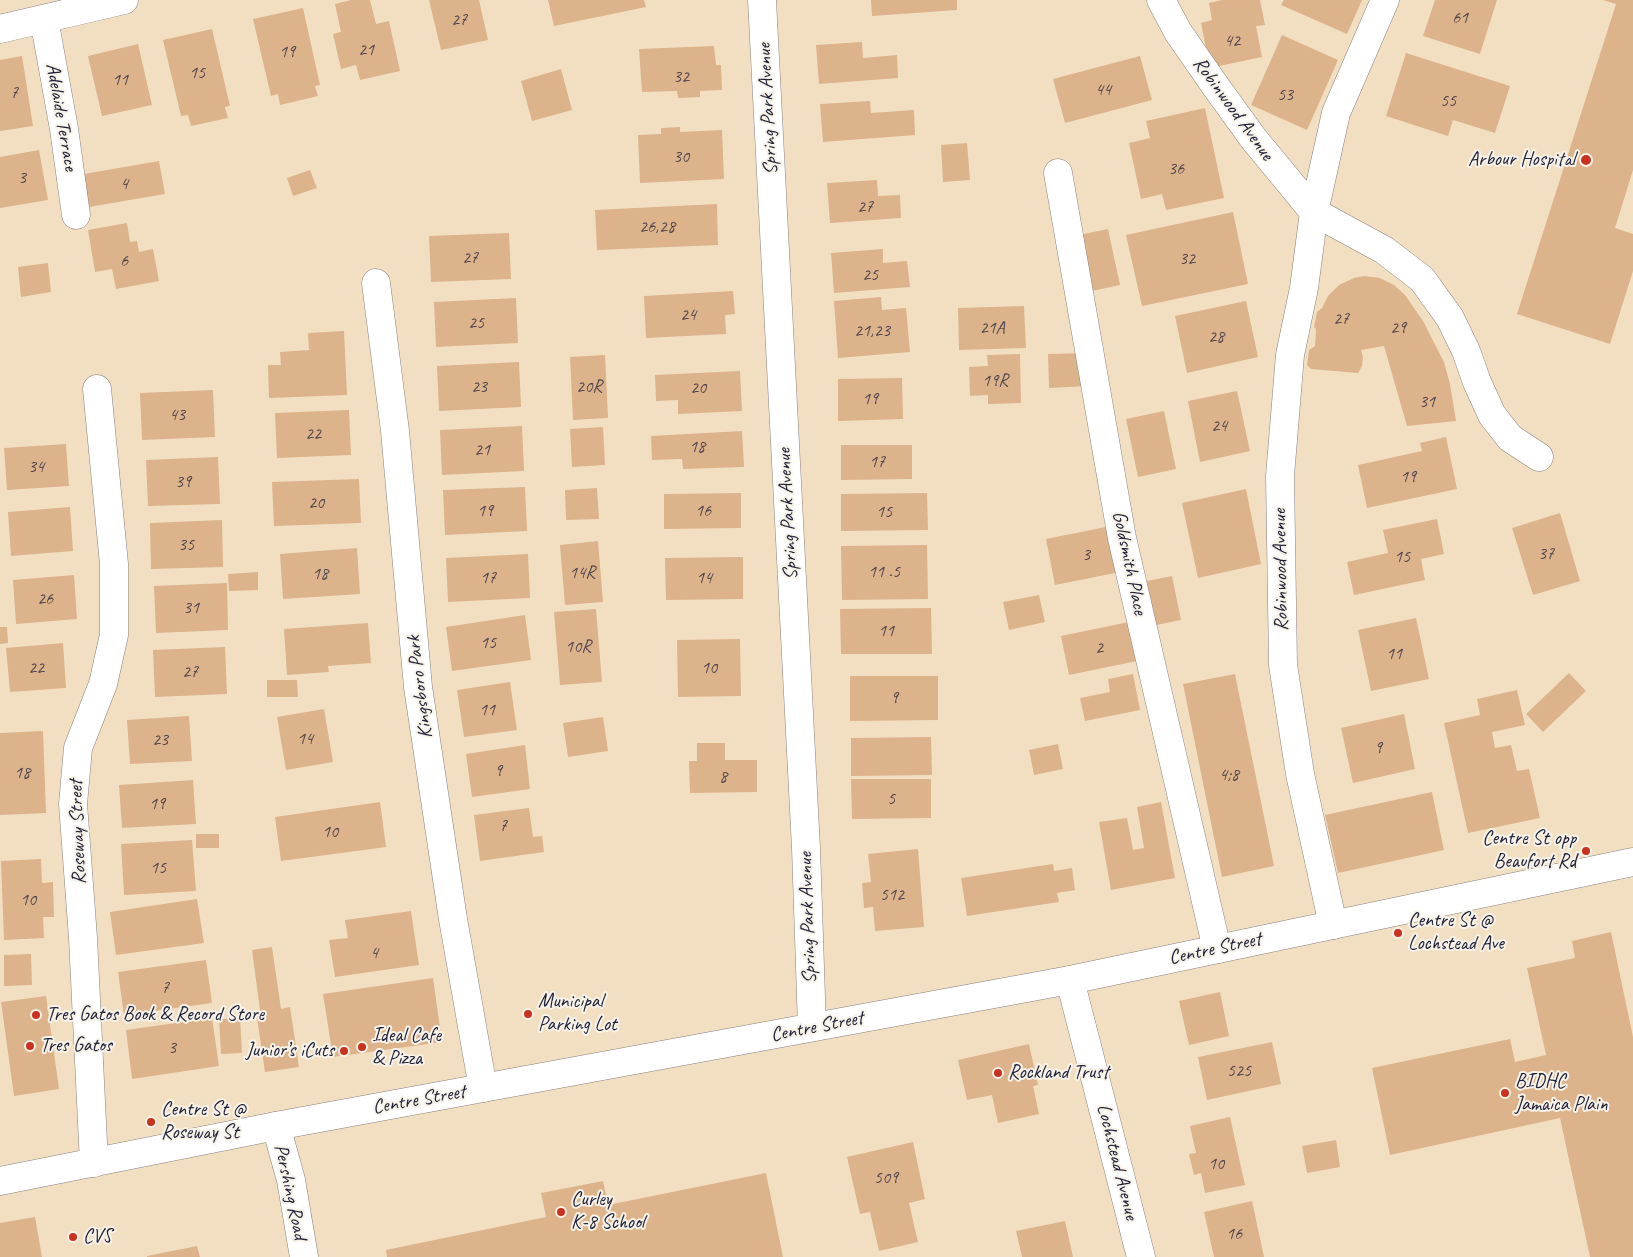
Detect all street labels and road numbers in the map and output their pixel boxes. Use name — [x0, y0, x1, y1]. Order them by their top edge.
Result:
street label: Spring Park Avenue — [753, 43, 783, 175]
street label: Robinwood Avenue — [1187, 53, 1279, 165]
street label: Adelaide Terrace — [40, 61, 82, 173]
street label: Spring Park Avenue — [773, 448, 803, 580]
street label: Goldsmith Place — [1106, 509, 1152, 617]
street label: Robinwood Avenue — [1268, 509, 1294, 631]
street label: Kingsboro Park — [402, 634, 438, 740]
street label: Roseway Street — [64, 779, 92, 885]
street label: Spring Park Avenue — [794, 852, 822, 984]
street label: Centre Street — [1167, 928, 1263, 970]
street label: Centre Street — [769, 1006, 865, 1048]
street label: Centre Street — [371, 1080, 467, 1120]
street label: Lochstead Avenue — [1091, 1102, 1143, 1222]
street label: Pershing Road — [268, 1142, 312, 1242]

